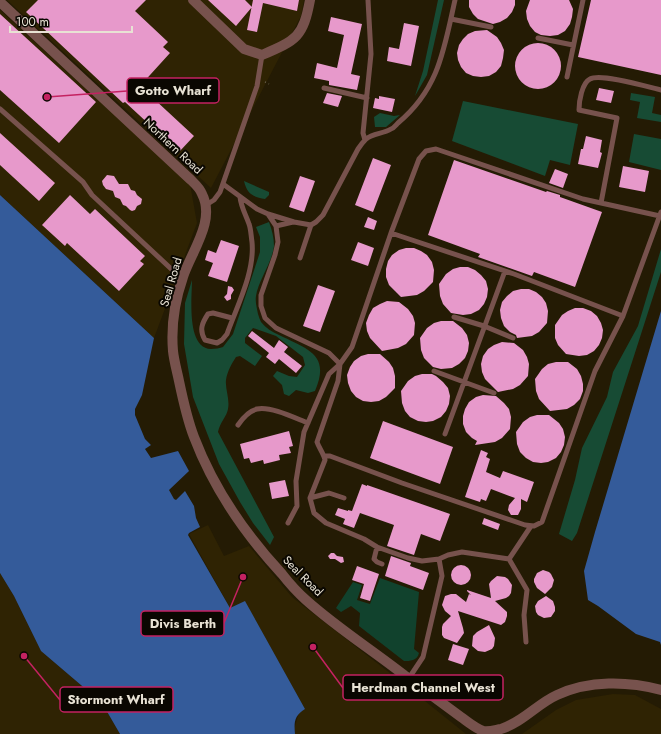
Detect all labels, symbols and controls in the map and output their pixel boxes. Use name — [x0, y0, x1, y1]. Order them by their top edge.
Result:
scale bar — [10, 8, 132, 34]
text: 100 m — [16, 13, 49, 31]
callout: Gotto Wharf — [127, 78, 219, 103]
text: Gotto Wharf — [135, 81, 212, 100]
street label: Northern Road — [139, 114, 207, 178]
street label: Seal Road — [155, 255, 187, 309]
street label: Seal Road — [279, 552, 327, 600]
callout: Divis Berth — [141, 611, 224, 636]
text: Divis Berth — [150, 614, 216, 633]
callout: Herdman Channel West — [343, 675, 503, 700]
text: Herdman Channel West — [351, 678, 496, 697]
callout: Stormont Wharf — [60, 687, 173, 712]
text: Stormont Wharf — [67, 690, 165, 709]

